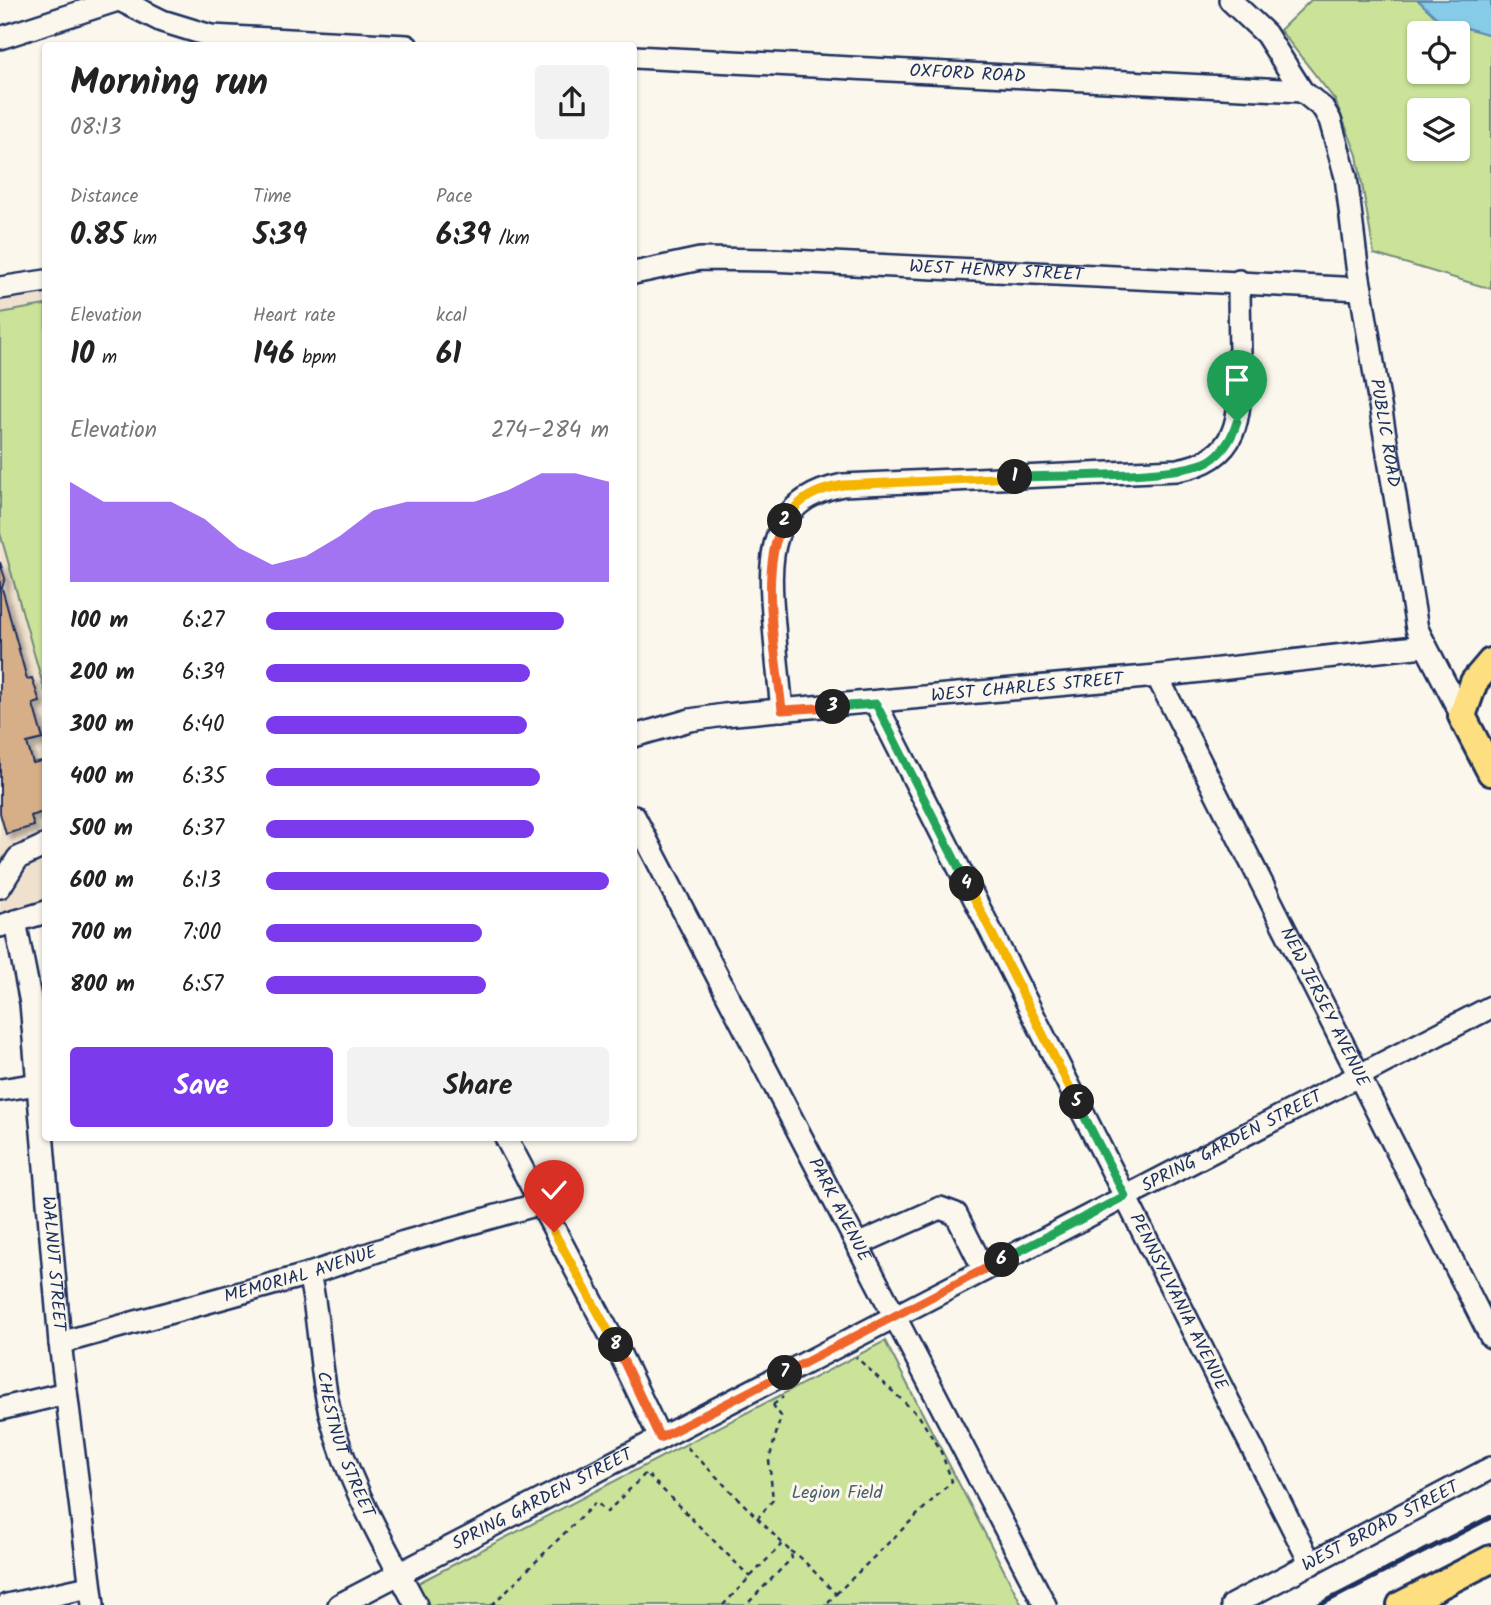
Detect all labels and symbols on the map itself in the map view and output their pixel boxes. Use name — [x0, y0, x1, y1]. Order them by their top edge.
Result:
street label: OXFORD ROAD — [909, 57, 1027, 91]
street label: WEST HENRY STREET — [908, 252, 1085, 290]
pin — [1207, 350, 1267, 422]
street label: PUBLIC ROAD — [1361, 377, 1408, 490]
pin: 1 — [998, 460, 1032, 494]
pin: 2 — [768, 504, 802, 538]
street label: WEST CHARLES STREET — [930, 664, 1126, 711]
pin: 3 — [816, 690, 850, 724]
pin: 4 — [950, 866, 984, 902]
street label: NEW JERSEY AVENUE — [1272, 922, 1377, 1093]
street label: SPRING GARDEN STREET — [1136, 1082, 1329, 1201]
pin: 5 — [1060, 1084, 1094, 1120]
street label: PARK AVENUE — [800, 1153, 878, 1267]
pin — [524, 1160, 584, 1232]
street label: WALNUT STREET — [33, 1195, 74, 1333]
street label: PENNSYLVANIA AVENUE — [1121, 1208, 1236, 1396]
street label: MEMORIAL AVENUE — [221, 1237, 381, 1311]
pin: 6 — [984, 1242, 1020, 1278]
pin: 8 — [598, 1328, 634, 1362]
pin: 7 — [768, 1356, 802, 1390]
street label: CHESTNUT STREET — [308, 1370, 383, 1524]
street label: SPRING GARDEN STREET — [447, 1440, 639, 1559]
street label: WEST BROAD STREET — [1297, 1472, 1466, 1580]
park label: Legion Field — [792, 1479, 883, 1508]

